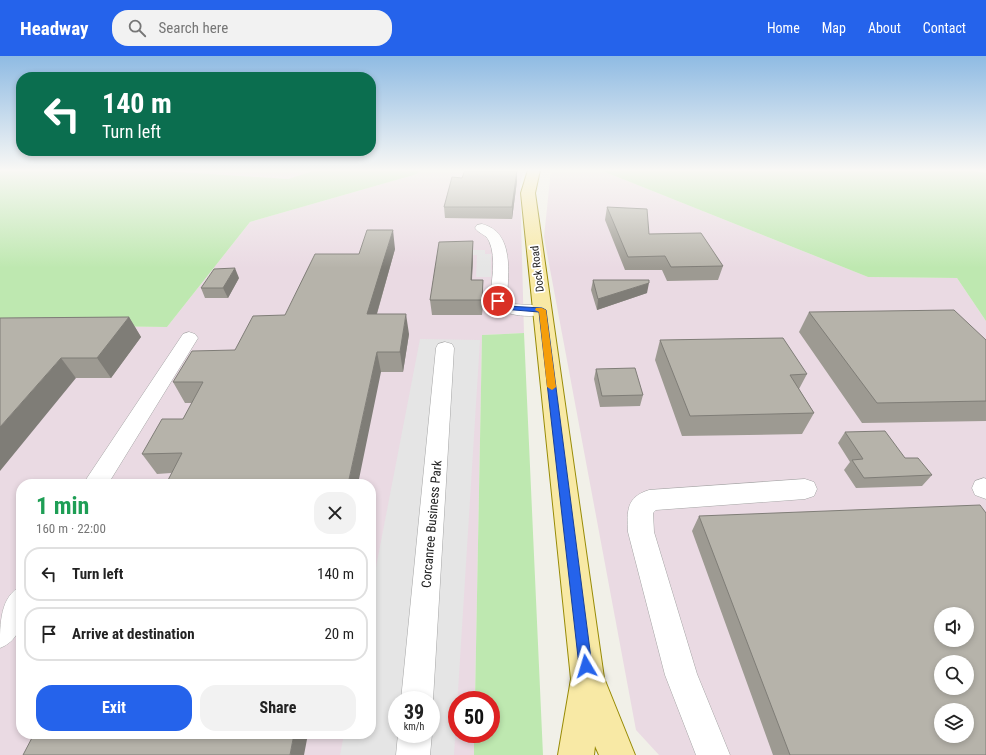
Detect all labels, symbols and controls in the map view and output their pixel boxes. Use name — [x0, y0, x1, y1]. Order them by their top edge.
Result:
search box — [112, 10, 392, 46]
text: Headway — [20, 17, 88, 40]
icon: search — [126, 17, 148, 39]
text: Search here — [158, 19, 228, 37]
text: Home — [767, 20, 800, 36]
text: Map — [822, 20, 846, 36]
text: About — [868, 20, 901, 36]
text: Contact — [923, 20, 966, 36]
text: 140 m — [102, 87, 172, 120]
icon: left — [36, 88, 88, 140]
text: Turn left — [102, 121, 161, 142]
street label: Dock Road — [528, 245, 547, 293]
pin — [481, 284, 515, 318]
icon: arrive — [487, 290, 509, 312]
street label: Corcanree Business Park — [418, 460, 445, 588]
text: 1 min — [36, 492, 89, 520]
button: close — [314, 492, 356, 534]
text: 160 m · 22:00 — [36, 521, 106, 536]
icon: left — [38, 563, 60, 585]
text: Turn left — [72, 565, 123, 583]
text: 140 m — [317, 565, 354, 583]
map controls — [934, 607, 974, 743]
button: sound — [934, 607, 974, 647]
icon: arrive — [38, 623, 60, 645]
text: Arrive at destination — [72, 625, 195, 643]
text: 20 m — [324, 625, 354, 643]
position arrow — [565, 645, 607, 687]
button: search — [934, 655, 974, 695]
button: Exit — [36, 685, 192, 731]
button: Share — [200, 685, 356, 731]
speed limit sign: 50 — [448, 691, 500, 743]
text: 39 — [404, 700, 424, 724]
button: layers — [934, 703, 974, 743]
text: km/h — [404, 721, 424, 732]

